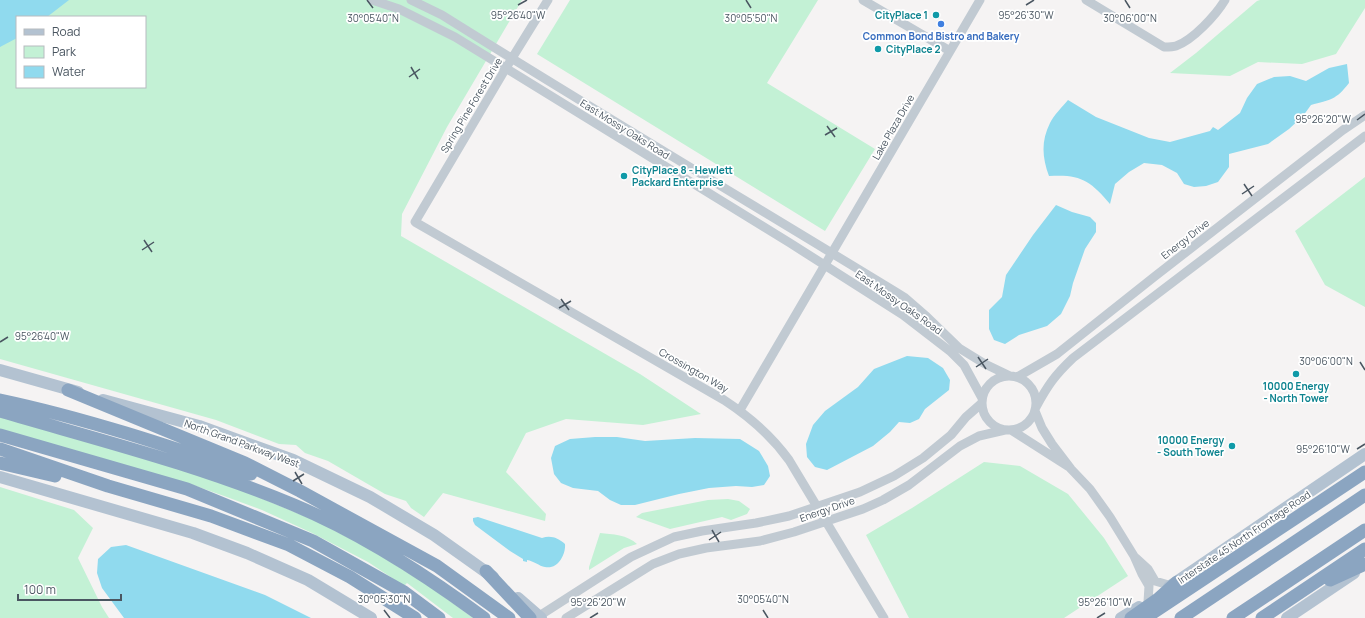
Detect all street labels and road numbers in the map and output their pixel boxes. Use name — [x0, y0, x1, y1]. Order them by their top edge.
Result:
street label: Spring Pine Forest Drive — [437, 55, 505, 155]
street label: Lake Plaza Drive — [869, 92, 917, 162]
street label: East Mossy Oaks Road — [578, 96, 672, 162]
street label: Energy Drive — [1158, 216, 1212, 262]
street label: East Mossy Oaks Road — [853, 267, 945, 337]
street label: Crossington Way — [657, 344, 732, 396]
street label: North Grand Parkway West — [182, 416, 302, 470]
street label: Interstate 45 North Frontage Road — [1175, 487, 1313, 587]
street label: Energy Drive — [798, 493, 857, 525]

